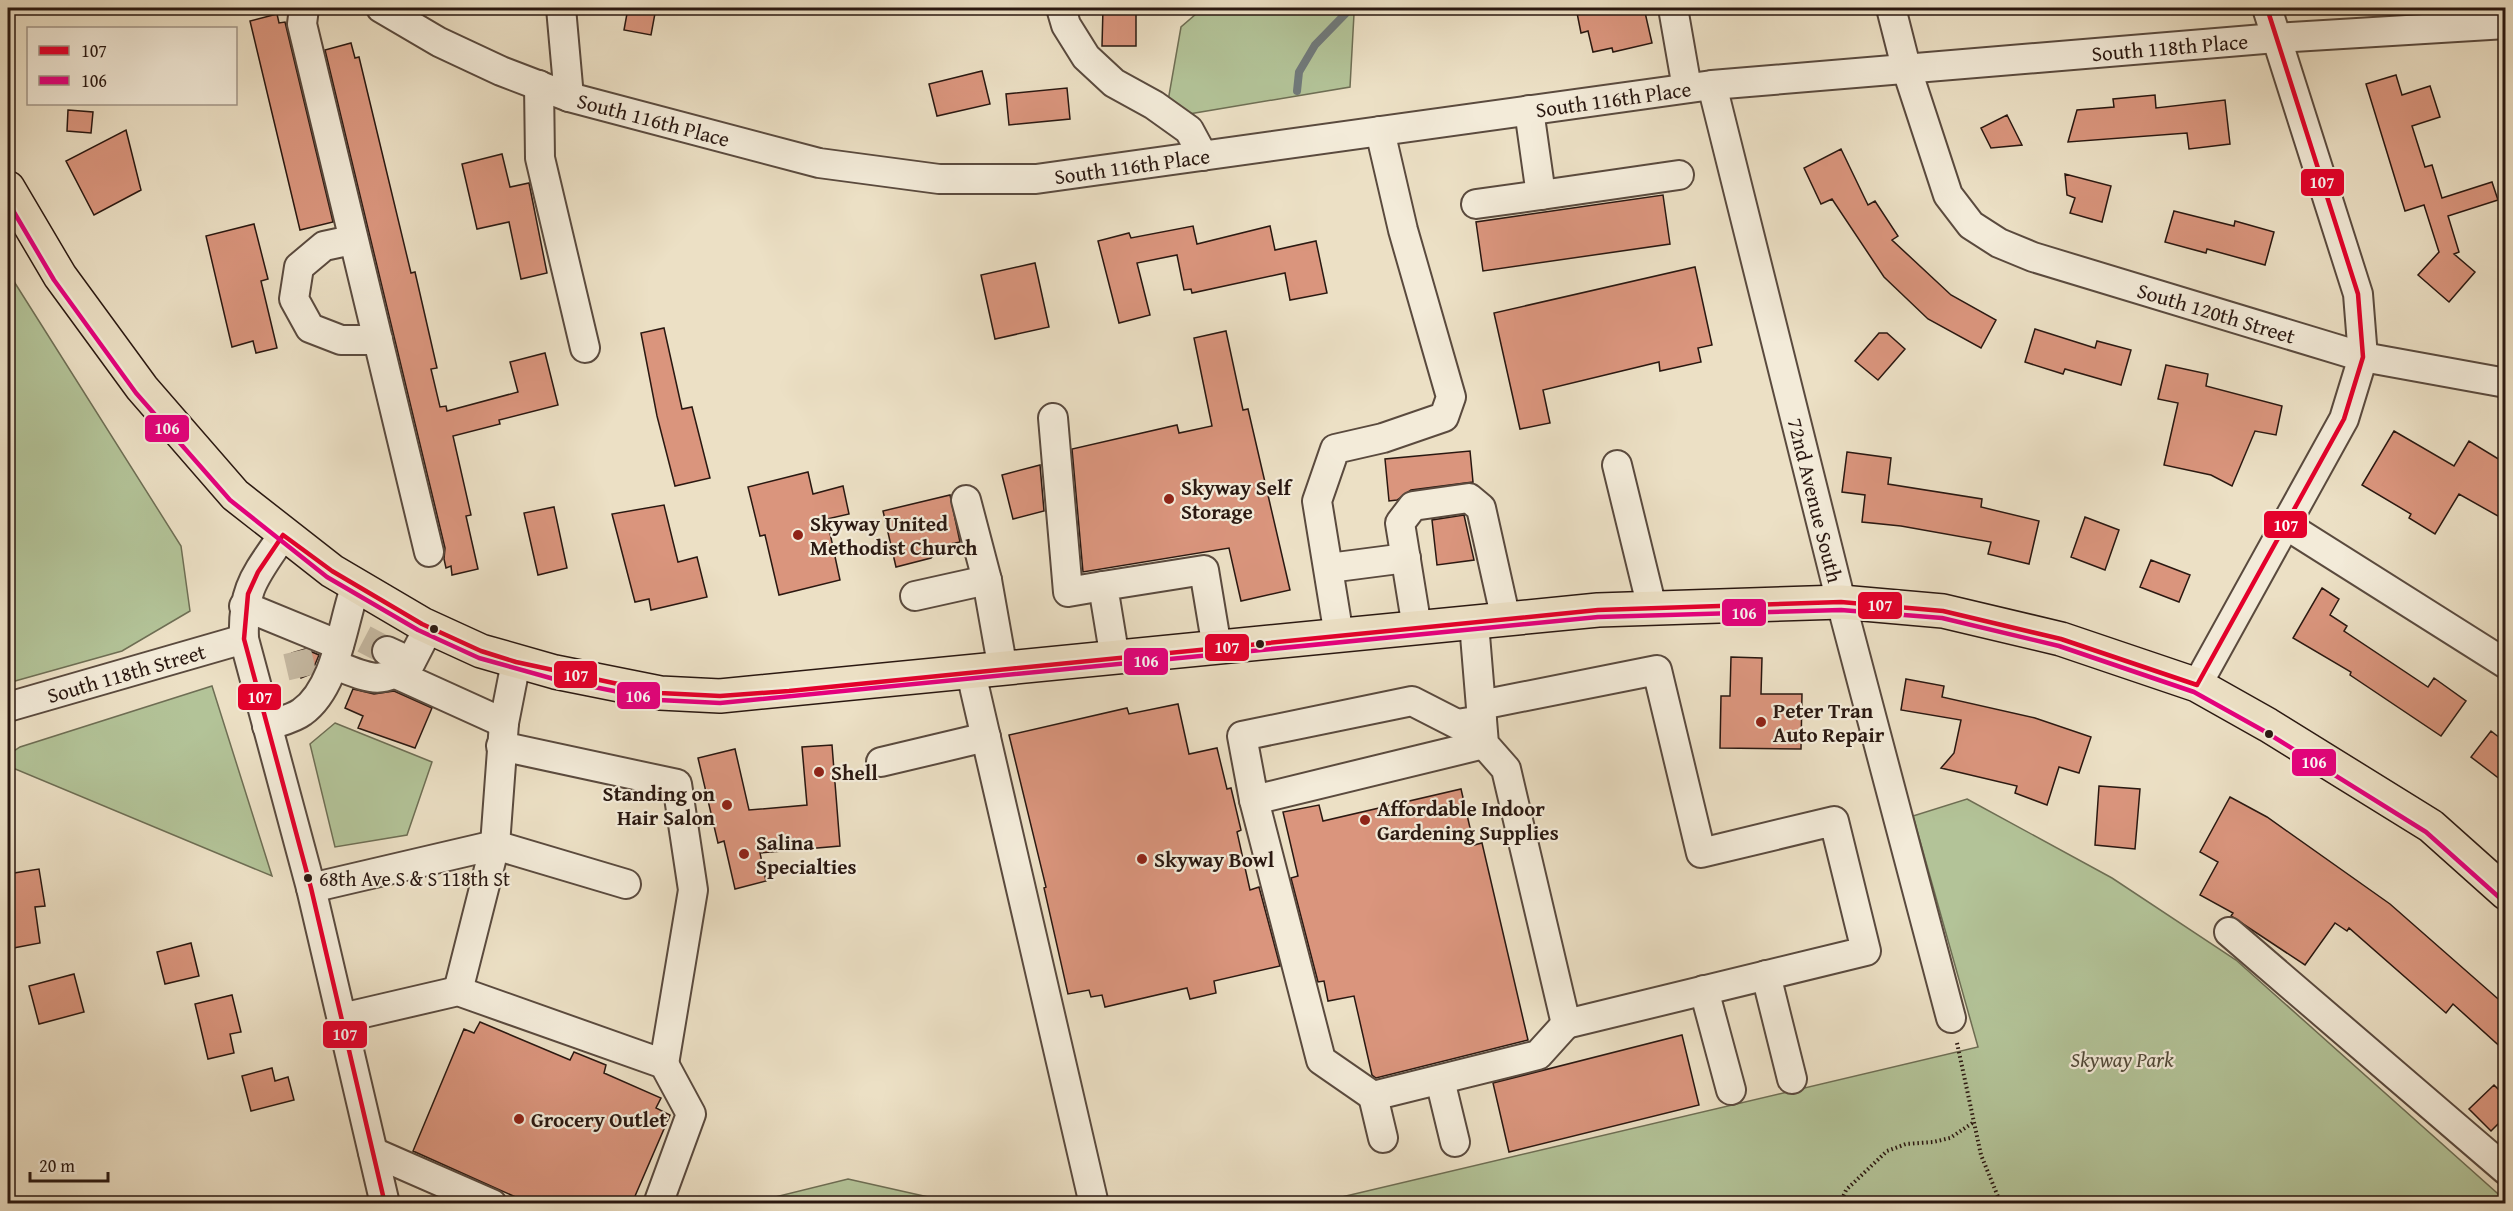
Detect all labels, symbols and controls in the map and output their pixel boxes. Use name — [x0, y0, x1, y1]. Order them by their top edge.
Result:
street label: South 118th Place — [2090, 25, 2249, 69]
legend — [27, 27, 237, 105]
text: 107 — [81, 37, 107, 64]
text: 106 — [81, 67, 107, 94]
street label: South 116th Place — [1534, 73, 1693, 125]
street label: South 116th Place — [574, 84, 733, 154]
street label: South 116th Place — [1052, 139, 1212, 192]
line badge: 107 — [2300, 168, 2345, 197]
text: 107 — [2310, 170, 2334, 194]
street label: South 120th Street — [2134, 274, 2300, 351]
line badge: 106 — [144, 414, 190, 443]
street label: 72nd Avenue South — [1780, 415, 1851, 586]
text: 106 — [155, 416, 179, 440]
place label: Skyway Self Storage — [1181, 472, 1294, 527]
marker: Skyway Self Storage — [1162, 492, 1176, 506]
place label: Skyway United Methodist Church — [810, 508, 978, 563]
line badge: 107 — [2263, 510, 2308, 539]
text: 107 — [2274, 513, 2298, 537]
marker: Skyway United Methodist Church — [791, 528, 805, 542]
line badge: 107 — [1857, 591, 1903, 620]
text: 107 — [1868, 593, 1892, 617]
line badge: 106 — [1721, 598, 1767, 627]
text: 106 — [1732, 601, 1756, 625]
unlabelled marker — [428, 623, 440, 635]
line badge: 107 — [1204, 633, 1250, 662]
street label: South 118th Street — [43, 635, 210, 710]
text: 107 — [1215, 635, 1239, 659]
unlabelled marker — [1254, 638, 1266, 650]
line badge: 106 — [1123, 647, 1169, 676]
text: 106 — [1134, 649, 1158, 673]
line badge: 107 — [553, 660, 598, 689]
text: 107 — [564, 663, 588, 687]
line badge: 106 — [616, 681, 661, 710]
line badge: 107 — [237, 683, 282, 711]
text: 106 — [626, 684, 650, 708]
text: 107 — [248, 685, 272, 709]
place label: Peter Tran Auto Repair — [1773, 695, 1885, 750]
marker: Peter Tran Auto Repair — [1754, 715, 1768, 729]
unlabelled marker — [2263, 728, 2275, 740]
line badge: 106 — [2291, 748, 2337, 777]
text: 106 — [2302, 750, 2326, 774]
place label: Shell — [831, 757, 878, 788]
marker: Shell — [812, 765, 826, 779]
place label: Standing on Hair Salon — [603, 778, 716, 833]
place label: Affordable Indoor Gardening Supplies — [1377, 793, 1559, 848]
marker: Standing on Hair Salon — [720, 798, 734, 812]
marker: Affordable Indoor Gardening Supplies — [1358, 813, 1372, 827]
place label: Salina Specialties — [756, 827, 857, 882]
place label: Skyway Bowl — [1154, 844, 1275, 875]
marker: Salina Specialties — [737, 847, 751, 861]
marker: Skyway Bowl — [1135, 852, 1149, 866]
place label: 68th Ave S & S 118th St — [319, 864, 510, 893]
marker: 68th Ave S & S 118th St — [302, 872, 314, 884]
line badge: 107 — [322, 1020, 368, 1049]
text: 107 — [333, 1022, 357, 1046]
park label: Skyway Park — [2070, 1044, 2174, 1075]
place label: Grocery Outlet — [531, 1104, 667, 1135]
marker: Grocery Outlet — [512, 1112, 526, 1126]
scale bar — [30, 1145, 108, 1183]
text: 20 m — [39, 1152, 75, 1179]

